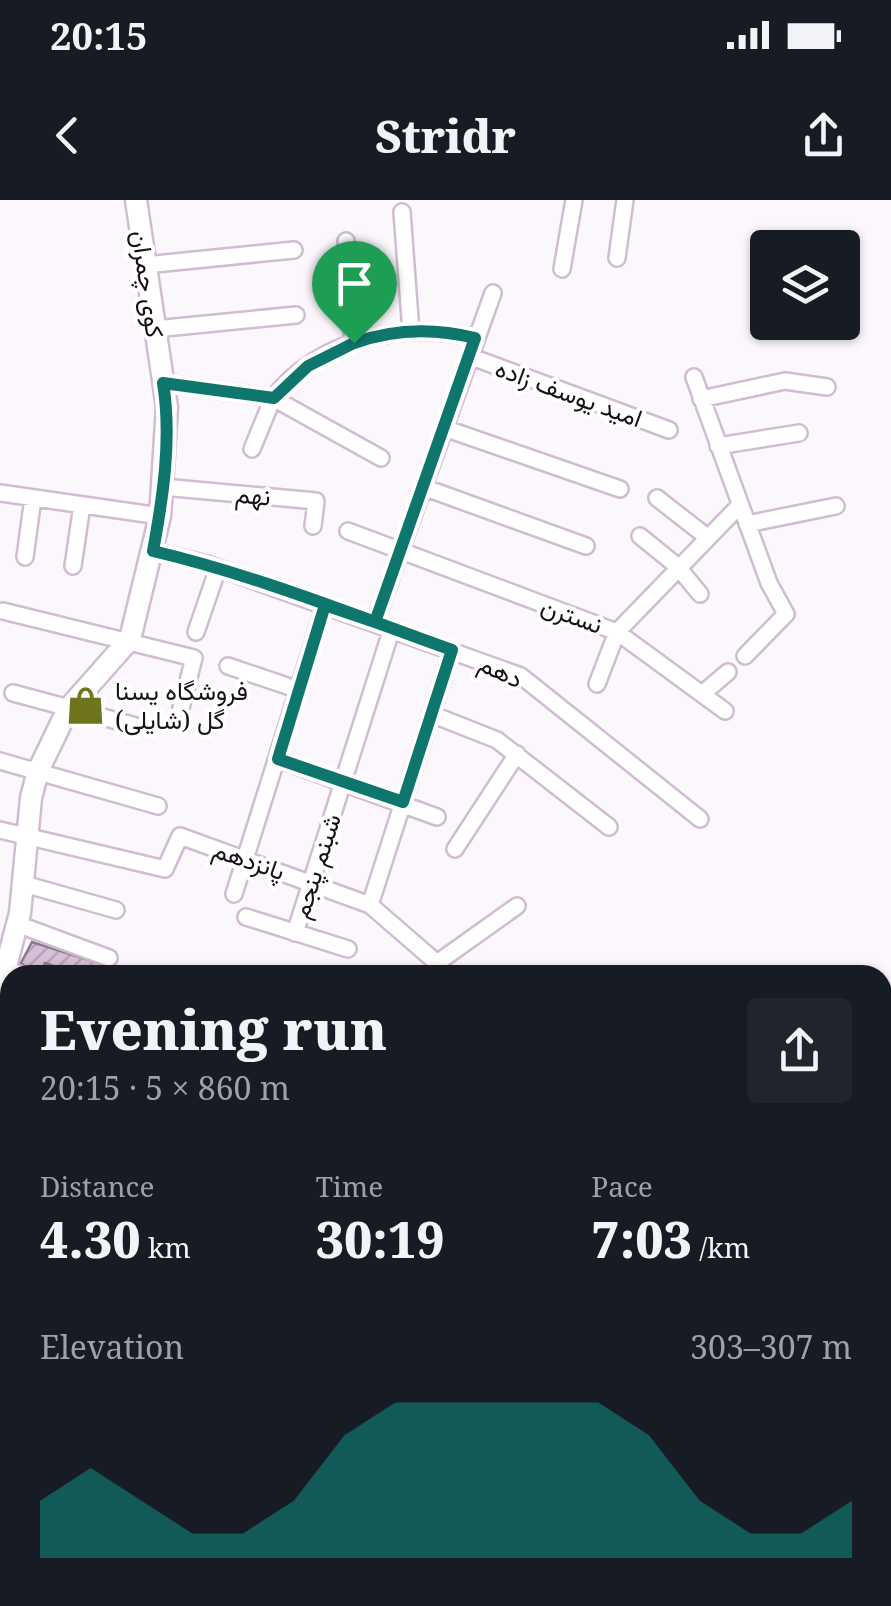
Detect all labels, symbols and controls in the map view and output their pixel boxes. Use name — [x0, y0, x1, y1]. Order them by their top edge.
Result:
text: 20:15 — [50, 9, 147, 61]
text: Stridr — [375, 105, 516, 166]
icon: back — [40, 108, 95, 163]
icon: share — [796, 108, 851, 163]
street label: کوی چمران — [124, 228, 173, 340]
map controls — [750, 230, 860, 340]
button: layers — [750, 230, 860, 340]
pin — [312, 241, 397, 344]
icon: arrive — [327, 256, 382, 311]
street label: امید یوسف زاده — [491, 350, 647, 434]
street label: نهم — [234, 476, 272, 513]
street label: نسترن — [537, 587, 608, 641]
street label: دهم — [473, 645, 529, 696]
place label: فروشگاه یسنا گل (شایلی) — [115, 673, 248, 736]
shop icon: فروشگاه یسنا گل (شایلی) — [64, 684, 106, 726]
street label: شبنم پنجم — [282, 809, 349, 923]
street label: پانزدهم — [208, 831, 290, 888]
text: Evening run — [40, 991, 387, 1066]
button: share — [747, 998, 852, 1103]
text: 20:15 · 5 × 860 m — [40, 1066, 290, 1109]
text: Distance — [40, 1167, 154, 1205]
text: Time — [316, 1167, 383, 1205]
text: Pace — [591, 1167, 653, 1205]
text: 4.30 — [40, 1205, 141, 1273]
text: 30:19 — [316, 1205, 445, 1273]
text: 7:03 — [591, 1205, 692, 1273]
text: km — [141, 1228, 191, 1266]
text: /km — [692, 1228, 750, 1266]
text: Elevation — [40, 1325, 184, 1368]
text: 303–307 m — [690, 1325, 852, 1368]

